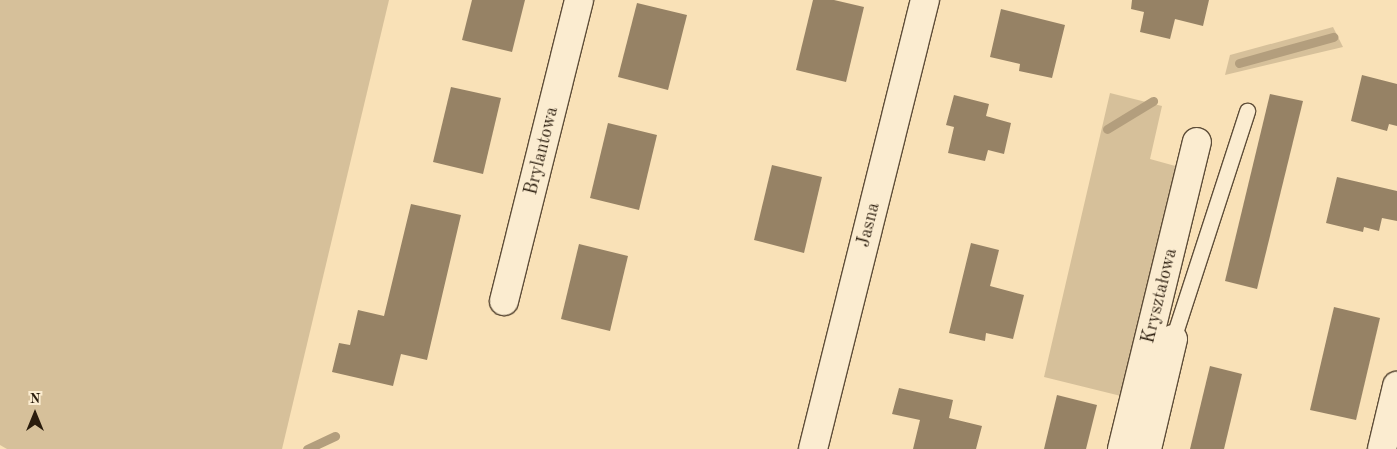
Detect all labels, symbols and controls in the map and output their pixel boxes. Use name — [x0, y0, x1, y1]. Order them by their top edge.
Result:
street label: Brylantowa — [521, 105, 563, 197]
street label: Jasna — [853, 201, 885, 249]
street label: Kryształowa — [1138, 246, 1182, 346]
north arrow — [10, 389, 60, 439]
text: N — [30, 392, 40, 406]

